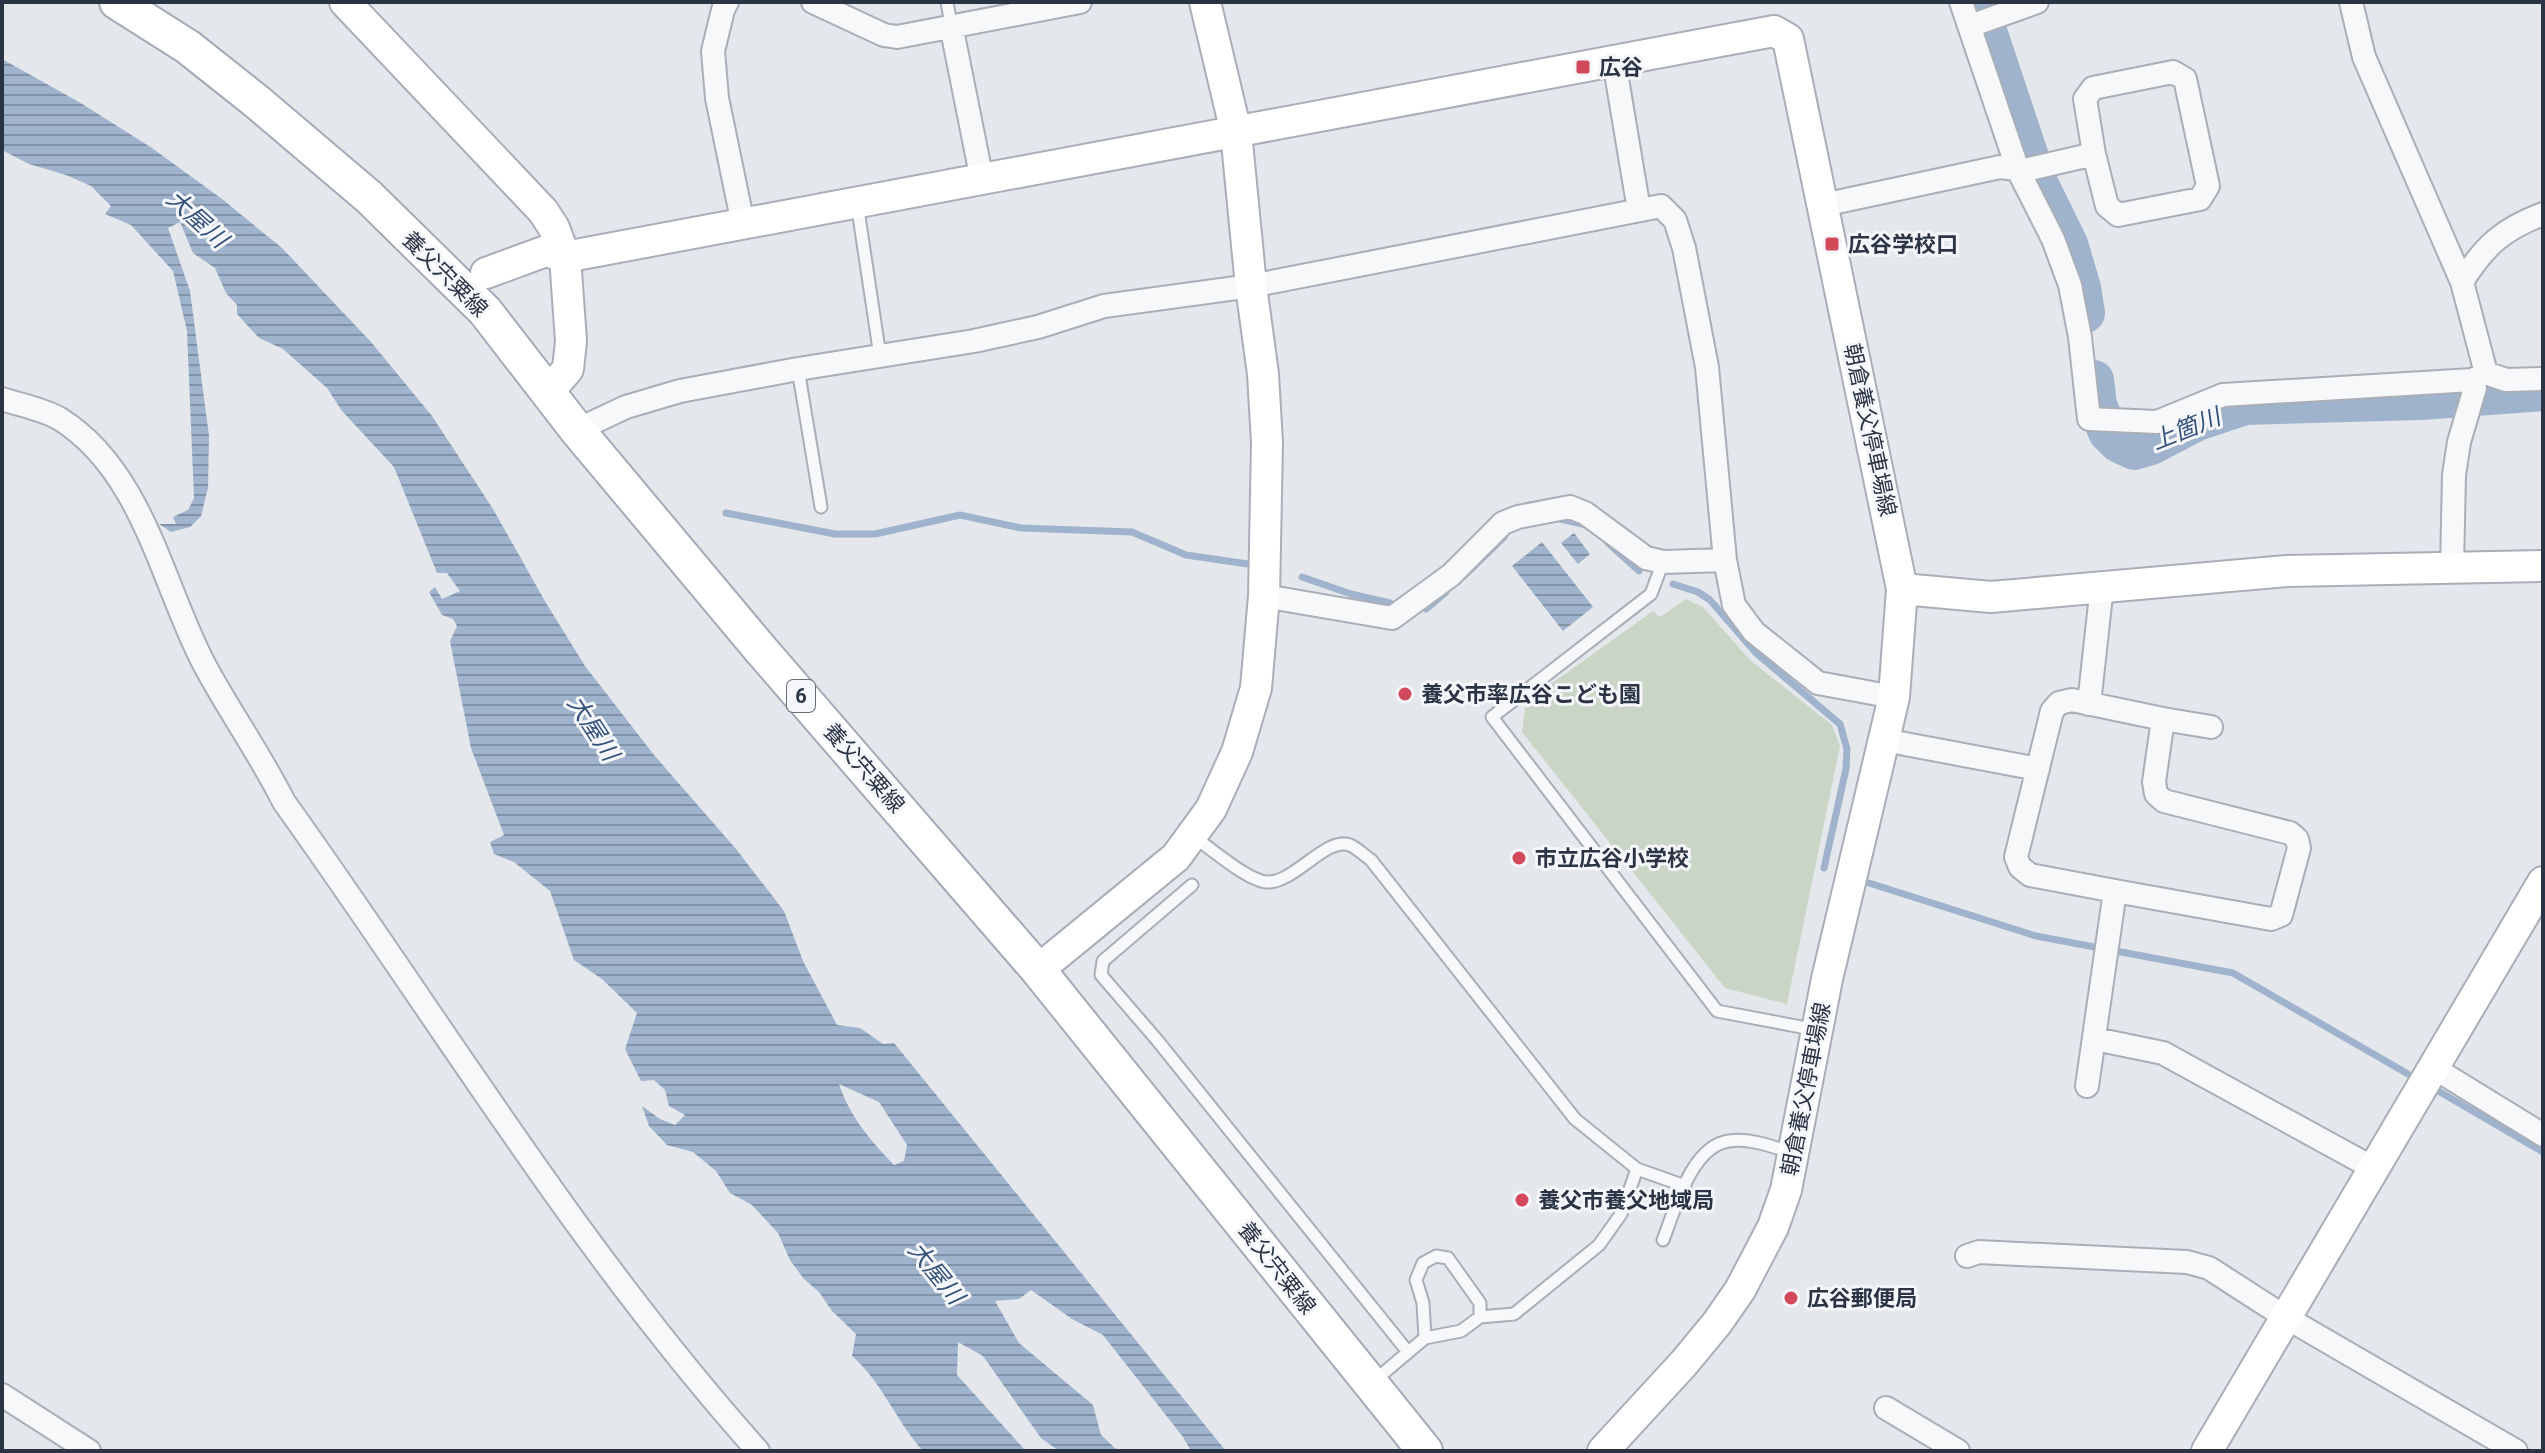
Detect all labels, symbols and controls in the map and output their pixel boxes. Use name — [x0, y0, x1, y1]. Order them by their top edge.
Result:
place label: 広谷 — [1599, 55, 1643, 80]
marker: 広谷 — [1574, 58, 1592, 76]
water label: 大屋川 — [161, 185, 235, 256]
street label: 養父宍粟線 — [397, 226, 493, 322]
place label: 広谷学校口 — [1848, 232, 1958, 257]
marker: 広谷学校口 — [1823, 235, 1841, 253]
street label: 朝倉養父停車場線 — [1839, 341, 1901, 519]
water label: 上箇川 — [2147, 401, 2227, 455]
road number: 6 — [787, 680, 815, 712]
place label: 養父市率広谷こども園 — [1421, 682, 1641, 707]
marker: 養父市率広谷こども園 — [1396, 685, 1414, 703]
water label: 大屋川 — [562, 690, 626, 768]
street label: 養父宍粟線 — [818, 718, 910, 818]
place label: 市立広谷小学校 — [1535, 846, 1689, 871]
marker: 市立広谷小学校 — [1510, 849, 1528, 867]
street label: 朝倉養父停車場線 — [1777, 1000, 1835, 1178]
place label: 養父市養父地域局 — [1538, 1188, 1714, 1213]
marker: 養父市養父地域局 — [1513, 1191, 1531, 1209]
street label: 養父宍粟線 — [1233, 1217, 1321, 1319]
water label: 大屋川 — [902, 1236, 971, 1312]
place label: 広谷郵便局 — [1807, 1286, 1917, 1311]
marker: 広谷郵便局 — [1782, 1289, 1800, 1307]

